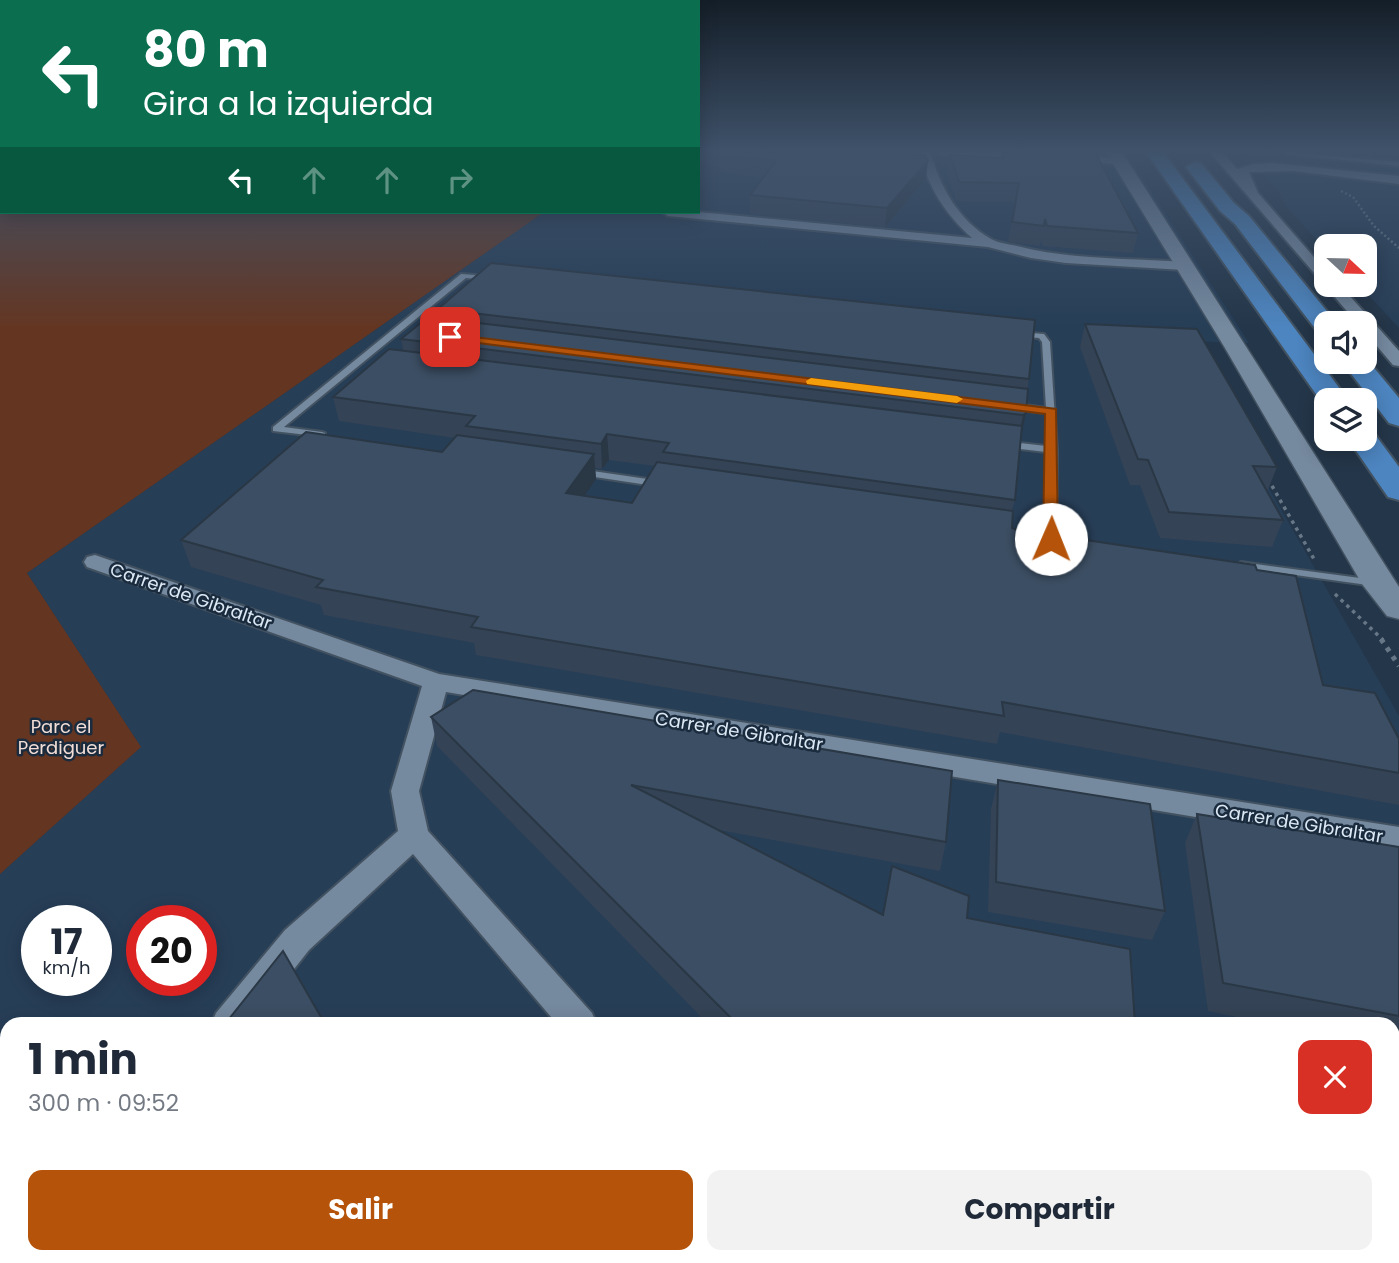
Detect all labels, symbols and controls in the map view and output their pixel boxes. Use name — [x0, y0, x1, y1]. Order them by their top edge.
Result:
text: 80 m — [143, 16, 269, 84]
icon: left — [28, 28, 119, 119]
text: Gira a la izquierda — [143, 81, 434, 126]
icon: left — [222, 161, 260, 199]
icon: ahead — [295, 161, 333, 199]
icon: ahead — [368, 161, 406, 199]
icon: right — [441, 161, 479, 199]
north arrow — [1314, 234, 1377, 298]
map controls — [1314, 234, 1377, 451]
pin — [420, 307, 480, 367]
button: sound — [1314, 311, 1377, 374]
icon: arrive — [431, 318, 469, 356]
button: layers — [1314, 388, 1377, 451]
position arrow — [1014, 502, 1088, 576]
street label: Carrer de Gibraltar — [107, 557, 276, 636]
street label: Carrer de Gibraltar — [653, 705, 825, 757]
park label: Parc el Perdiguer — [18, 714, 105, 760]
street label: Carrer de Gibraltar — [1213, 797, 1385, 849]
speed limit sign: 20 — [126, 905, 217, 996]
text: 17 — [51, 917, 82, 966]
text: km/h — [43, 955, 90, 980]
text: 1 min — [28, 1030, 138, 1089]
button: close — [1298, 1040, 1372, 1114]
text: 300 m · 09:52 — [28, 1087, 179, 1119]
button: Salir — [28, 1170, 693, 1250]
button: Compartir — [707, 1170, 1372, 1250]

